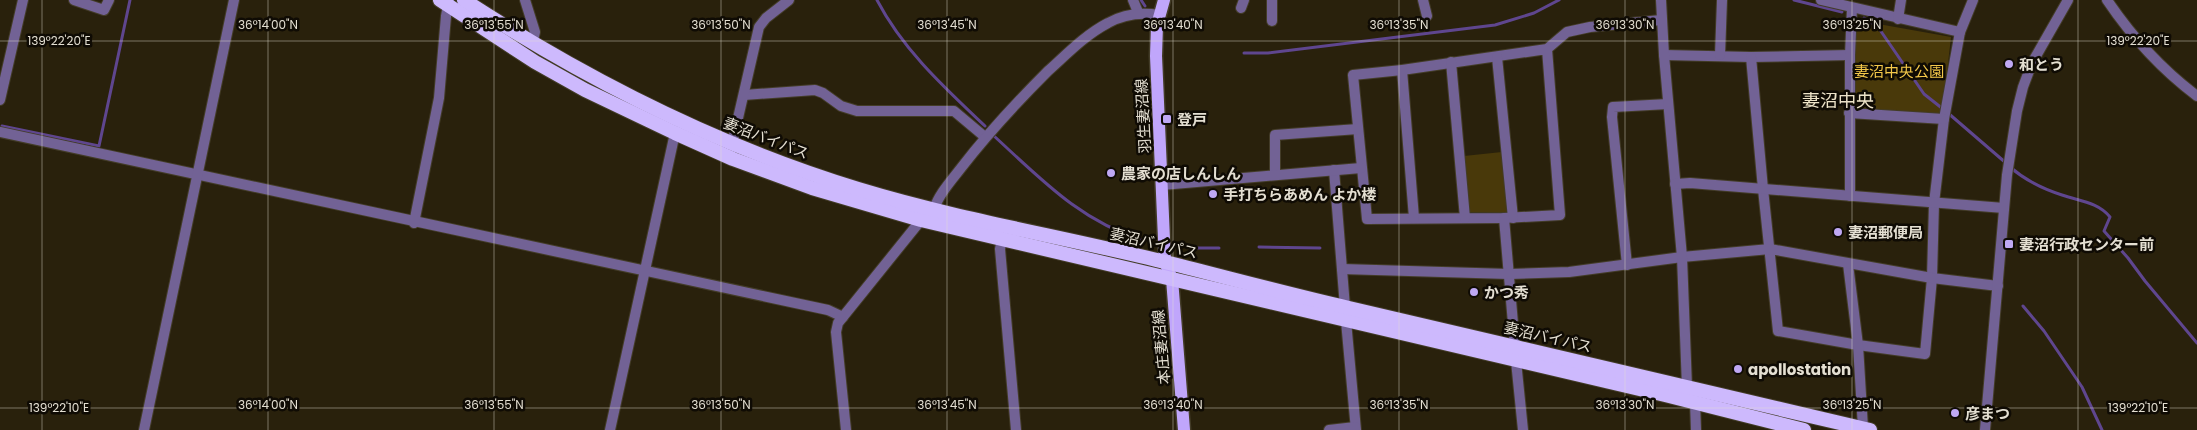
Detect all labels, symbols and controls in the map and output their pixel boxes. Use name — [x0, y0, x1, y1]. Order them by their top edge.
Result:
text: 36°14'00"N — [238, 16, 298, 33]
text: 36°13'55"N — [464, 16, 524, 33]
text: 36°13'50"N — [691, 16, 751, 33]
text: 36°13'45"N — [917, 16, 977, 33]
text: 36°13'40"N — [1143, 16, 1203, 33]
text: 36°13'35"N — [1370, 16, 1428, 33]
text: 36°13'30"N — [1596, 16, 1654, 33]
text: 36°13'25"N — [1823, 16, 1881, 33]
text: 139°22'20"E — [27, 32, 91, 49]
text: 139°22'20"E — [2106, 32, 2170, 49]
place label: 和とう — [2019, 54, 2064, 75]
marker: 和とう — [2003, 58, 2015, 70]
park label: 妻沼中央公園 — [1854, 61, 1944, 82]
street label: 羽生妻沼線 — [1131, 78, 1155, 154]
district label: 妻沼中央 — [1802, 88, 1874, 113]
place label: 登戸 — [1177, 109, 1207, 130]
street label: 妻沼バイパス — [720, 112, 812, 164]
marker: 登戸 — [1161, 113, 1173, 125]
place label: 農家の店しんしん — [1121, 163, 1241, 184]
marker: 農家の店しんしん — [1105, 167, 1117, 179]
place label: 手打ちらあめん よか楼 — [1223, 184, 1376, 205]
marker: 手打ちらあめん よか楼 — [1207, 188, 1219, 200]
place label: 妻沼郵便局 — [1848, 222, 1923, 243]
street label: 妻沼バイパス — [1108, 223, 1200, 263]
marker: 妻沼郵便局 — [1832, 226, 1844, 238]
place label: 妻沼行政センター前 — [2019, 234, 2154, 255]
marker: 妻沼行政センター前 — [2003, 238, 2015, 250]
place label: かつ秀 — [1484, 282, 1529, 303]
marker: かつ秀 — [1468, 286, 1480, 298]
street label: 本庄妻沼線 — [1147, 309, 1175, 385]
street label: 妻沼バイパス — [1502, 317, 1594, 357]
place label: apollostation — [1748, 359, 1851, 380]
marker: apollostation — [1732, 363, 1744, 375]
text: 36°14'00"N — [238, 396, 298, 413]
text: 36°13'55"N — [464, 396, 524, 413]
text: 36°13'50"N — [691, 396, 751, 413]
text: 36°13'45"N — [917, 396, 977, 413]
text: 36°13'40"N — [1143, 396, 1203, 413]
text: 36°13'35"N — [1370, 396, 1428, 413]
text: 36°13'30"N — [1596, 396, 1654, 413]
text: 36°13'25"N — [1823, 396, 1881, 413]
text: 139°22'10"E — [29, 399, 89, 416]
text: 139°22'10"E — [2108, 399, 2168, 416]
place label: 彦まつ — [1965, 403, 2010, 424]
marker: 彦まつ — [1949, 407, 1961, 419]

